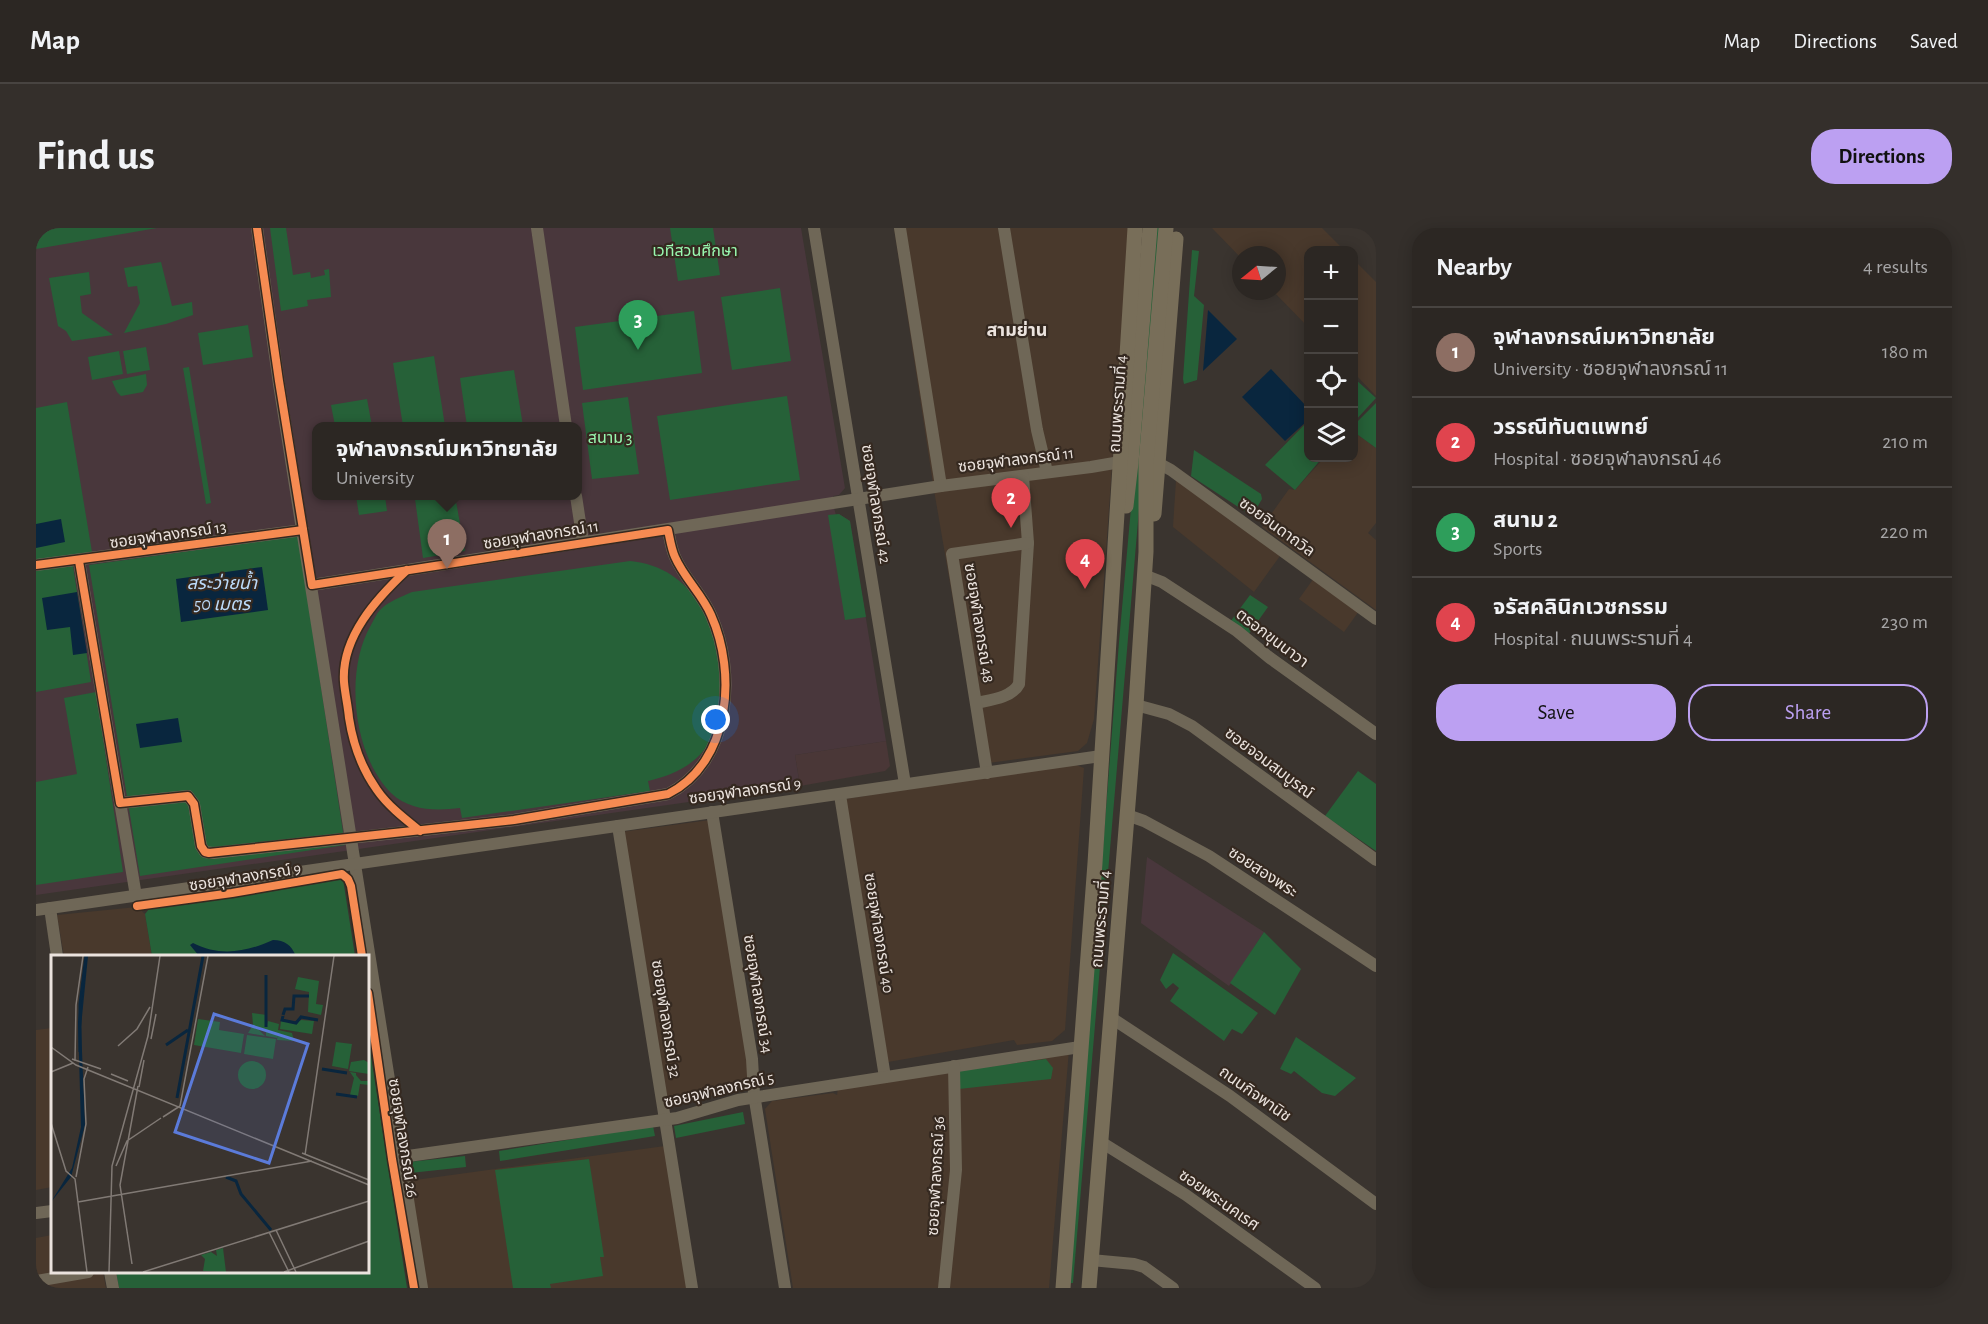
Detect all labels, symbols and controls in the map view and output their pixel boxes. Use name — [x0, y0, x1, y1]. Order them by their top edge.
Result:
text: Map — [30, 27, 80, 55]
text: Map — [1724, 31, 1760, 52]
text: Directions — [1793, 31, 1877, 52]
text: Saved — [1910, 31, 1958, 52]
button: Directions — [1811, 129, 1952, 184]
text: Find us — [36, 135, 155, 177]
park label: เวทีสวนศึกษา — [652, 243, 738, 259]
north arrow — [1232, 246, 1286, 300]
map controls — [1304, 246, 1358, 462]
button: + — [1304, 246, 1358, 300]
text: Nearby — [1436, 254, 1512, 280]
text: 4 results — [1863, 257, 1928, 277]
pin: 3 — [618, 300, 658, 350]
button: − — [1304, 300, 1358, 354]
district label: สามย่าน — [987, 320, 1047, 340]
text: จุฬาลงกรณ์มหาวิทยาลัย — [1493, 326, 1715, 348]
text: 1 — [1452, 342, 1459, 362]
text: 180 m — [1882, 342, 1928, 362]
street label: ถนนพระรามที่ 4 — [1103, 354, 1129, 453]
button: locate — [1304, 354, 1358, 408]
text: University · ซอยจุฬาลงกรณ์ 11 — [1493, 359, 1728, 379]
button: layers — [1304, 408, 1358, 462]
text: วรรณีทันตแพทย์ — [1493, 416, 1648, 438]
popup — [312, 422, 582, 500]
park label: สนาม 3 — [588, 430, 632, 446]
text: 2 — [1451, 432, 1460, 452]
text: 210 m — [1882, 432, 1928, 452]
text: จุฬาลงกรณ์มหาวิทยาลัย — [336, 438, 558, 460]
street label: ซอยจุฬาลงกรณ์ 42 — [858, 443, 893, 565]
street label: ซอยจุฬาลงกรณ์ 11 — [957, 445, 1075, 476]
text: Hospital · ซอยจุฬาลงกรณ์ 46 — [1493, 449, 1721, 469]
text: University — [336, 468, 414, 488]
pin: 2 — [992, 478, 1030, 528]
street label: ซอยจินดาถวิล — [1236, 494, 1318, 560]
text: สนาม 2 — [1493, 509, 1558, 531]
street label: ซอยจุฬาลงกรณ์ 11 — [482, 518, 600, 553]
street label: ซอยจุฬาลงกรณ์ 13 — [109, 519, 228, 552]
pin: 1 — [428, 520, 466, 569]
text: 3 — [1451, 522, 1460, 542]
text: 220 m — [1880, 522, 1928, 542]
text: Sports — [1493, 539, 1542, 559]
pin: 4 — [1066, 540, 1104, 589]
street label: ซอยจุฬาลงกรณ์ 48 — [961, 562, 996, 684]
water label: สระว่ายน้ำ 50 เมตร — [187, 570, 258, 614]
text: จรัสคลินิกเวชกรรม — [1493, 596, 1668, 618]
street label: ตรอกขุนนาวา — [1232, 606, 1311, 671]
text: 4 — [1450, 612, 1461, 632]
text: 230 m — [1881, 612, 1928, 632]
text: Hospital · ถนนพระรามที่ 4 — [1493, 629, 1693, 649]
button: Save — [1436, 684, 1676, 741]
button: Share — [1688, 684, 1928, 741]
your location — [701, 705, 730, 734]
street label: ซอยจอมสมบูรณ์ — [1221, 725, 1316, 802]
street label: ซอยจุฬาลงกรณ์ 9 — [688, 775, 802, 808]
street label: ซอยสองพระ — [1226, 844, 1300, 900]
street label: ซอยจุฬาลงกรณ์ 9 — [188, 860, 302, 895]
street label: ถนนพระรามที่ 4 — [1085, 869, 1113, 968]
street label: ซอยจุฬาลงกรณ์ 40 — [861, 872, 896, 995]
street label: ซอยจุฬาลงกรณ์ 34 — [740, 934, 775, 1055]
inset map — [51, 955, 369, 1273]
street label: ซอยจุฬาลงกรณ์ 32 — [648, 959, 683, 1079]
street label: ถนนกิจพานิช — [1216, 1063, 1294, 1125]
street label: ซอยจุฬาลงกรณ์ 5 — [662, 1070, 776, 1111]
street label: ซอยจุฬาลงกรณ์ 26 — [385, 1077, 420, 1199]
street label: ซอยจุฬาลงกรณ์ 36 — [925, 1116, 948, 1236]
street label: ซอยพระนคเรศ — [1176, 1166, 1262, 1234]

